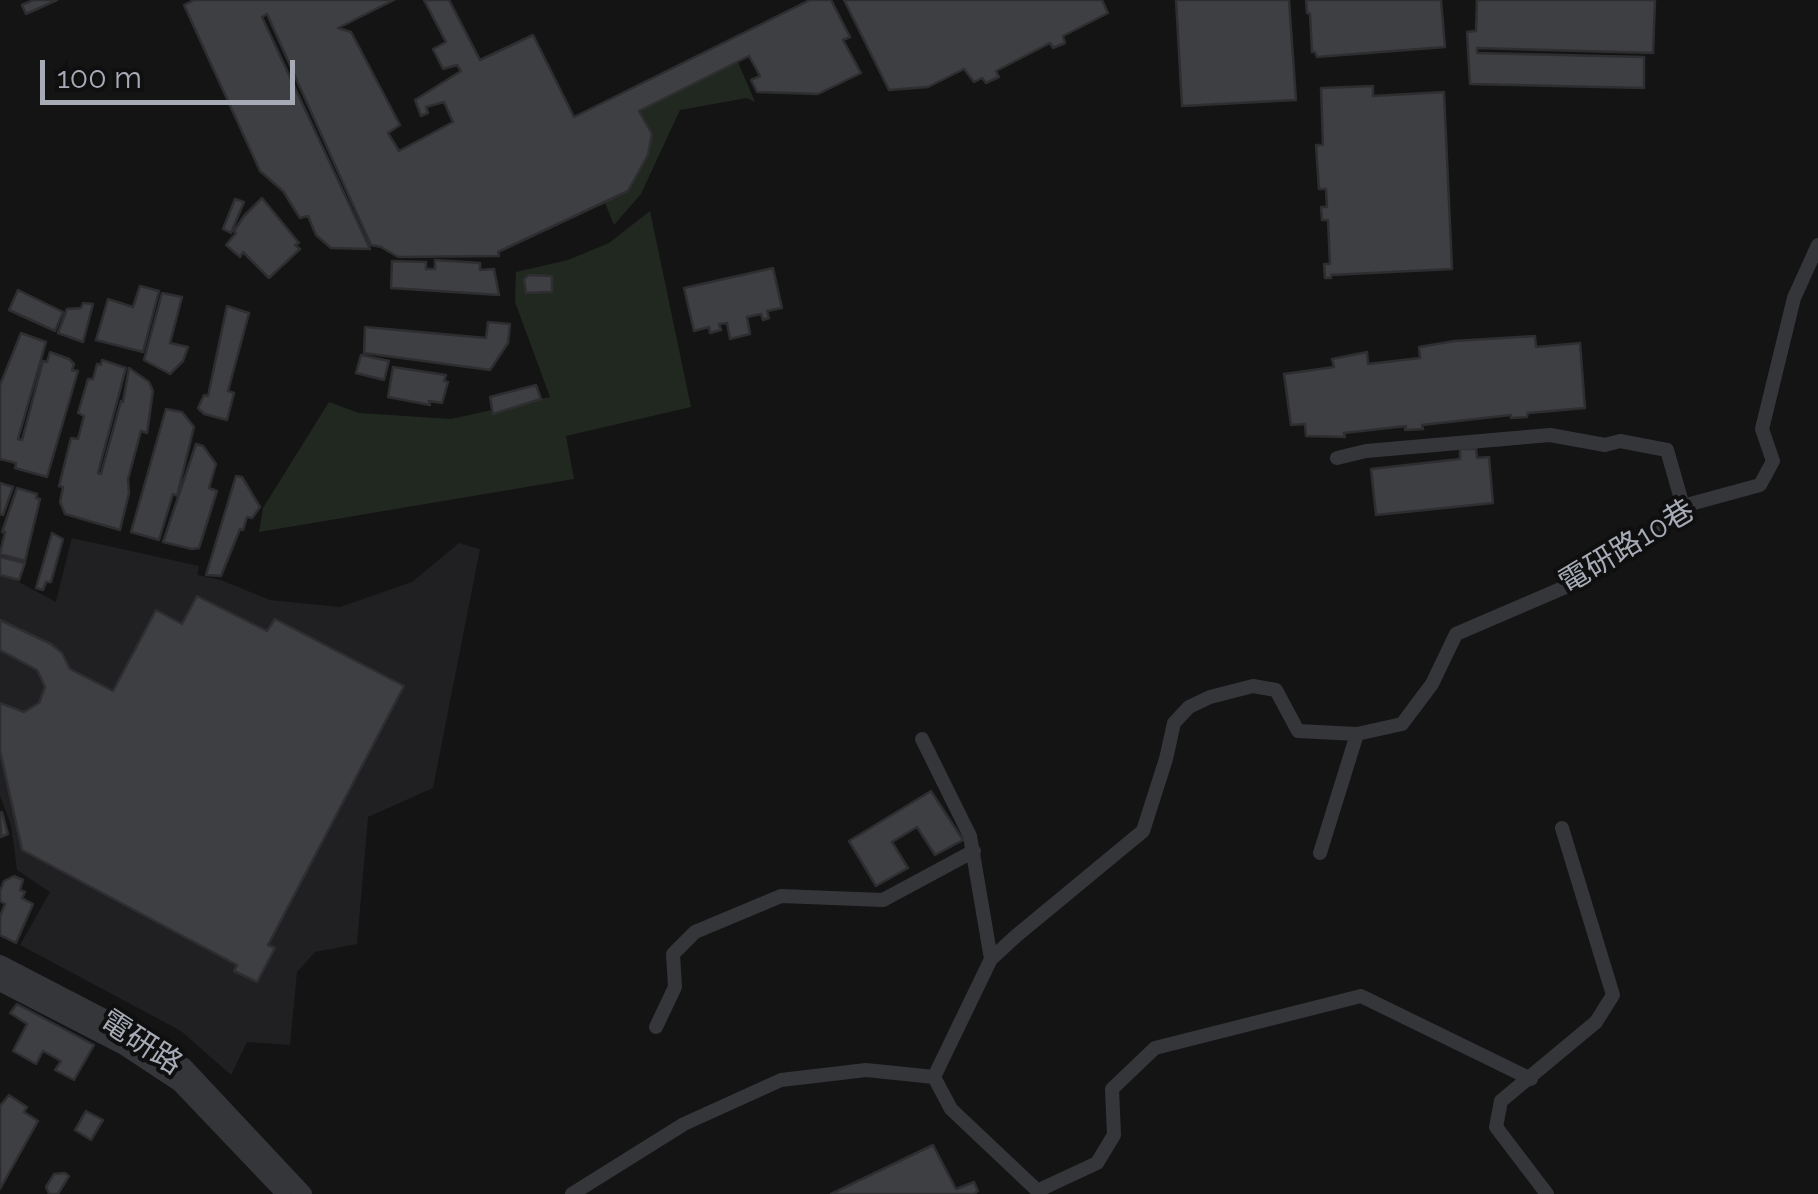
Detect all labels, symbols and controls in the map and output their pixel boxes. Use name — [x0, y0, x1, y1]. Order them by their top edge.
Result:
scale bar — [45, 40, 300, 102]
text: 100 m — [57, 60, 142, 95]
street label: 電研路10巷 — [1553, 493, 1701, 601]
street label: 電研路 — [93, 1003, 189, 1083]

